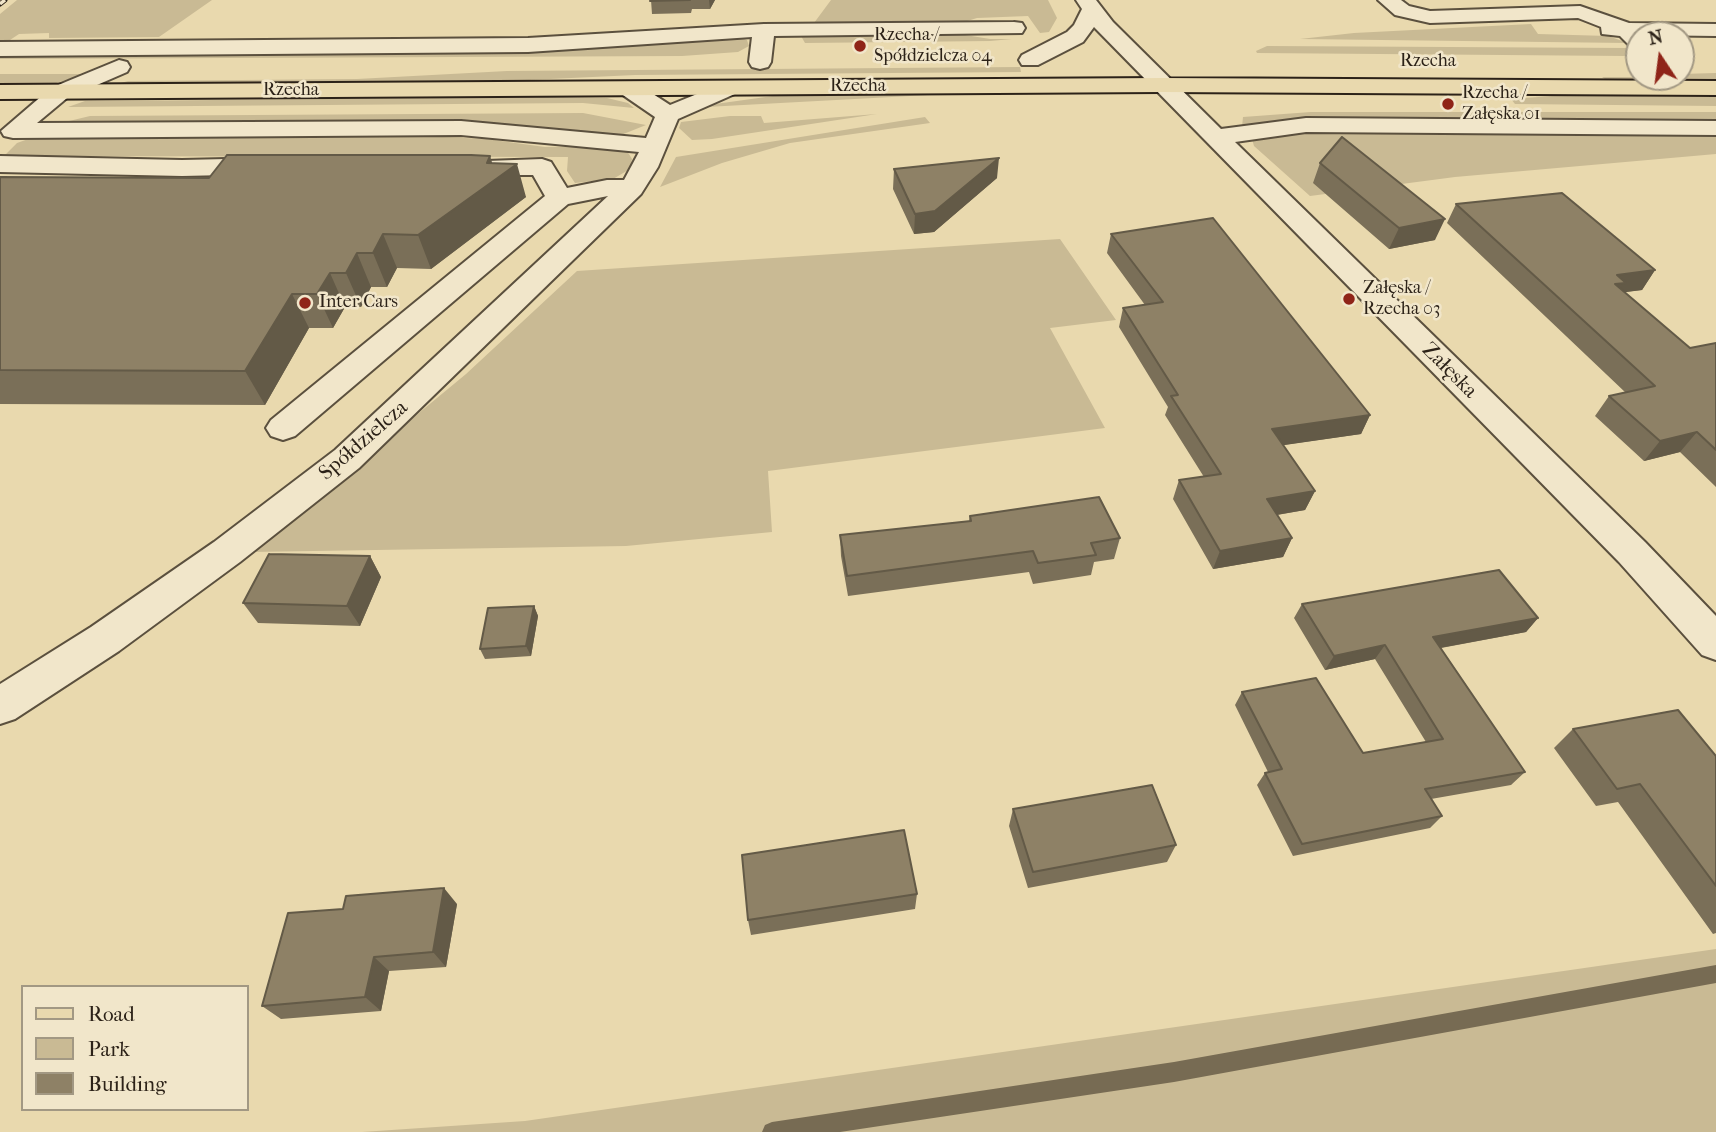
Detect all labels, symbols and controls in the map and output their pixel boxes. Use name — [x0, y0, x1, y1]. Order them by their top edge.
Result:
north arrow — [1625, 21, 1695, 91]
place label: Rzecha / Spółdzielcza 04 — [874, 25, 992, 68]
text: N — [1646, 25, 1665, 50]
marker: Rzecha / Spółdzielcza 04 — [852, 38, 868, 54]
street label: Rzecha — [1400, 51, 1456, 73]
street label: Rzecha — [830, 76, 886, 98]
street label: Rzecha — [263, 80, 319, 102]
place label: Rzecha / Załęska 01 — [1462, 83, 1541, 126]
marker: Rzecha / Załęska 01 — [1440, 96, 1456, 112]
place label: Załęska / Rzecha 03 — [1363, 278, 1440, 320]
marker: Załęska / Rzecha 03 — [1341, 291, 1357, 307]
place label: Inter Cars — [319, 292, 398, 314]
marker: Inter Cars — [297, 295, 313, 311]
street label: Załęska — [1416, 338, 1482, 404]
street label: Spółdzielcza — [314, 396, 414, 486]
legend — [21, 985, 248, 1111]
text: Road — [88, 1002, 135, 1026]
text: Park — [88, 1037, 130, 1061]
text: Building — [88, 1072, 166, 1096]

